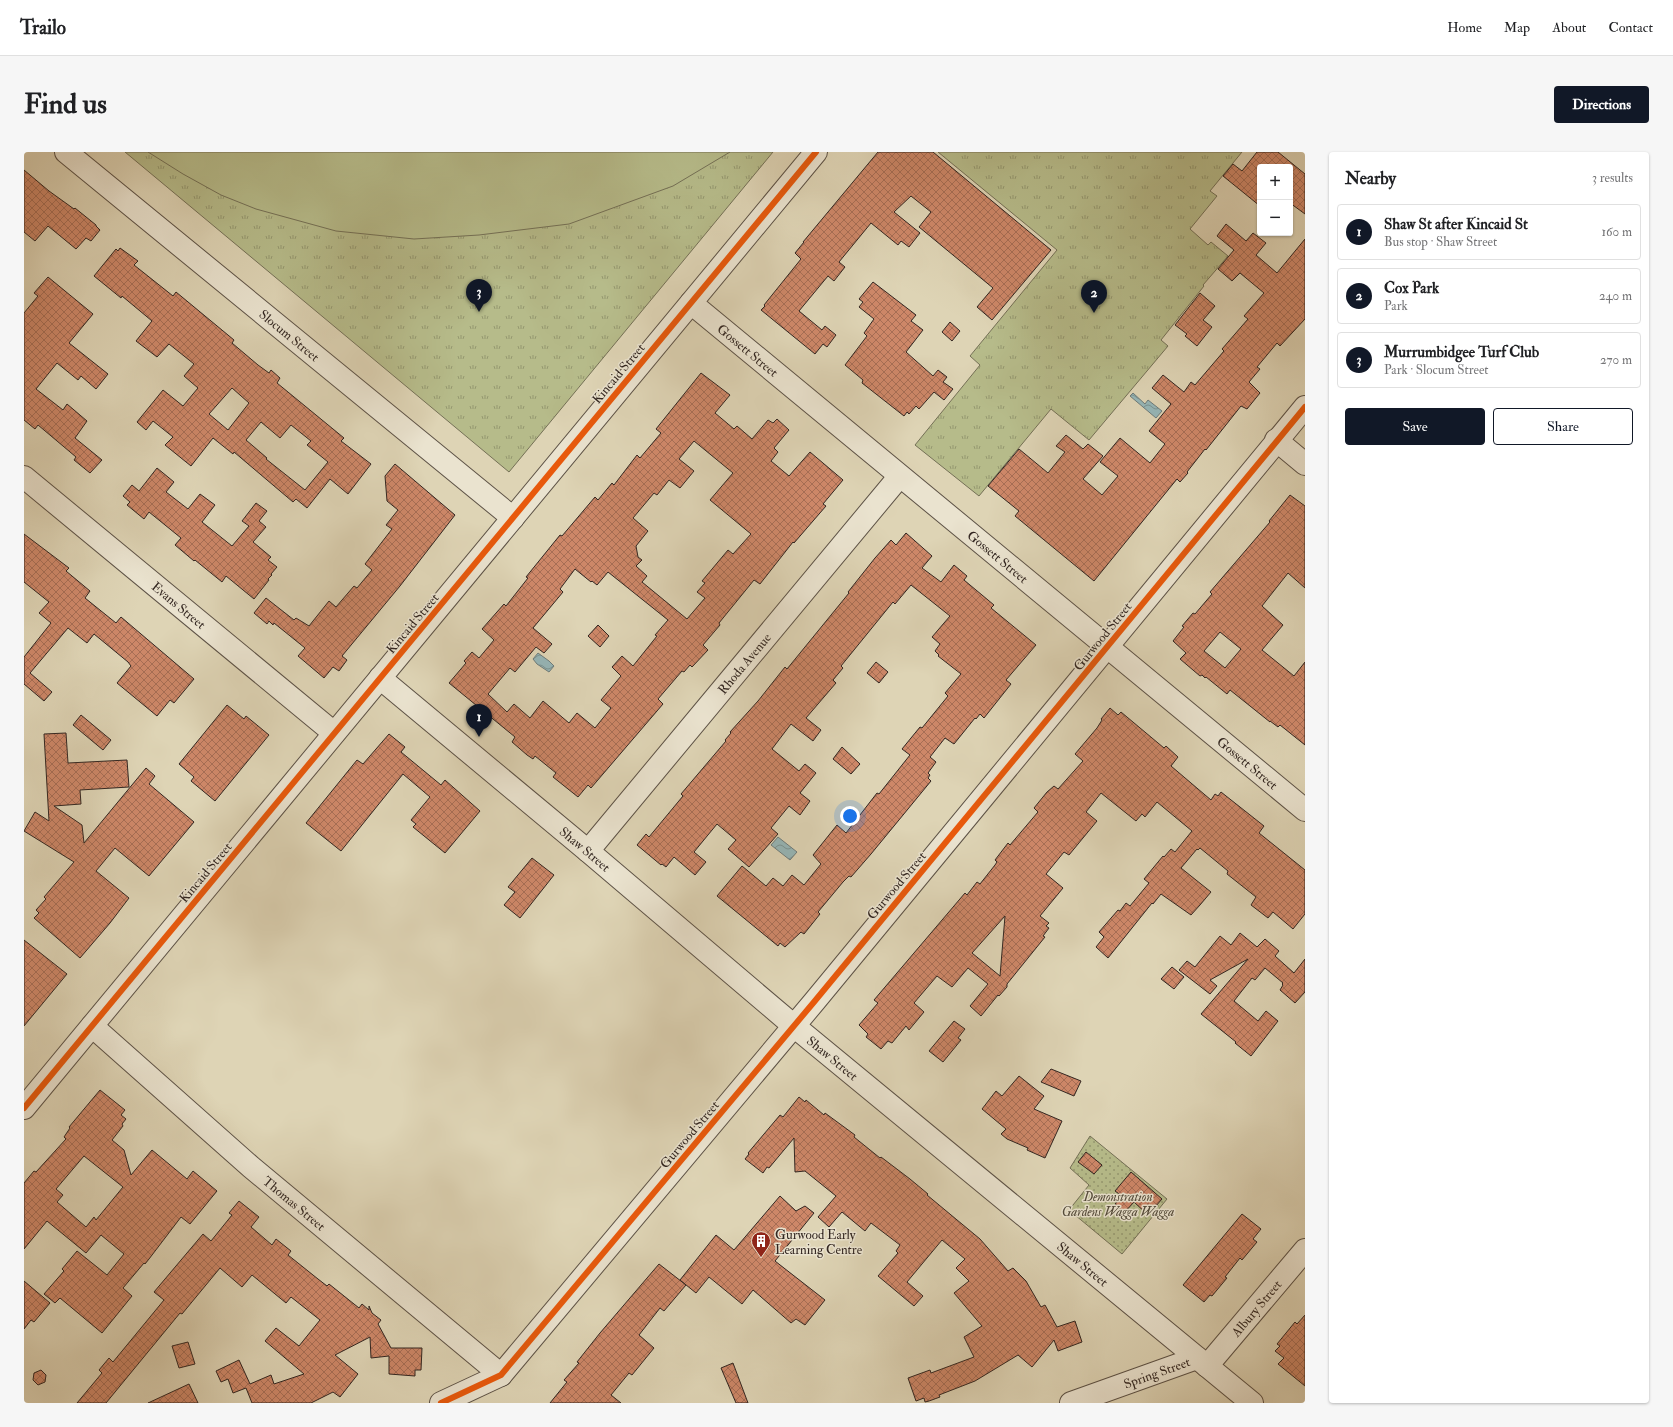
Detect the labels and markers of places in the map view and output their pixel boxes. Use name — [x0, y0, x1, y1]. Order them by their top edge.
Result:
pin: 3 — [466, 279, 492, 312]
pin: 2 — [1081, 280, 1107, 313]
pin: 1 — [466, 704, 492, 737]
place label: Gurwood Early Learning Centre — [775, 1227, 863, 1258]
building icon: Gurwood Early Learning Centre — [750, 1230, 772, 1258]

